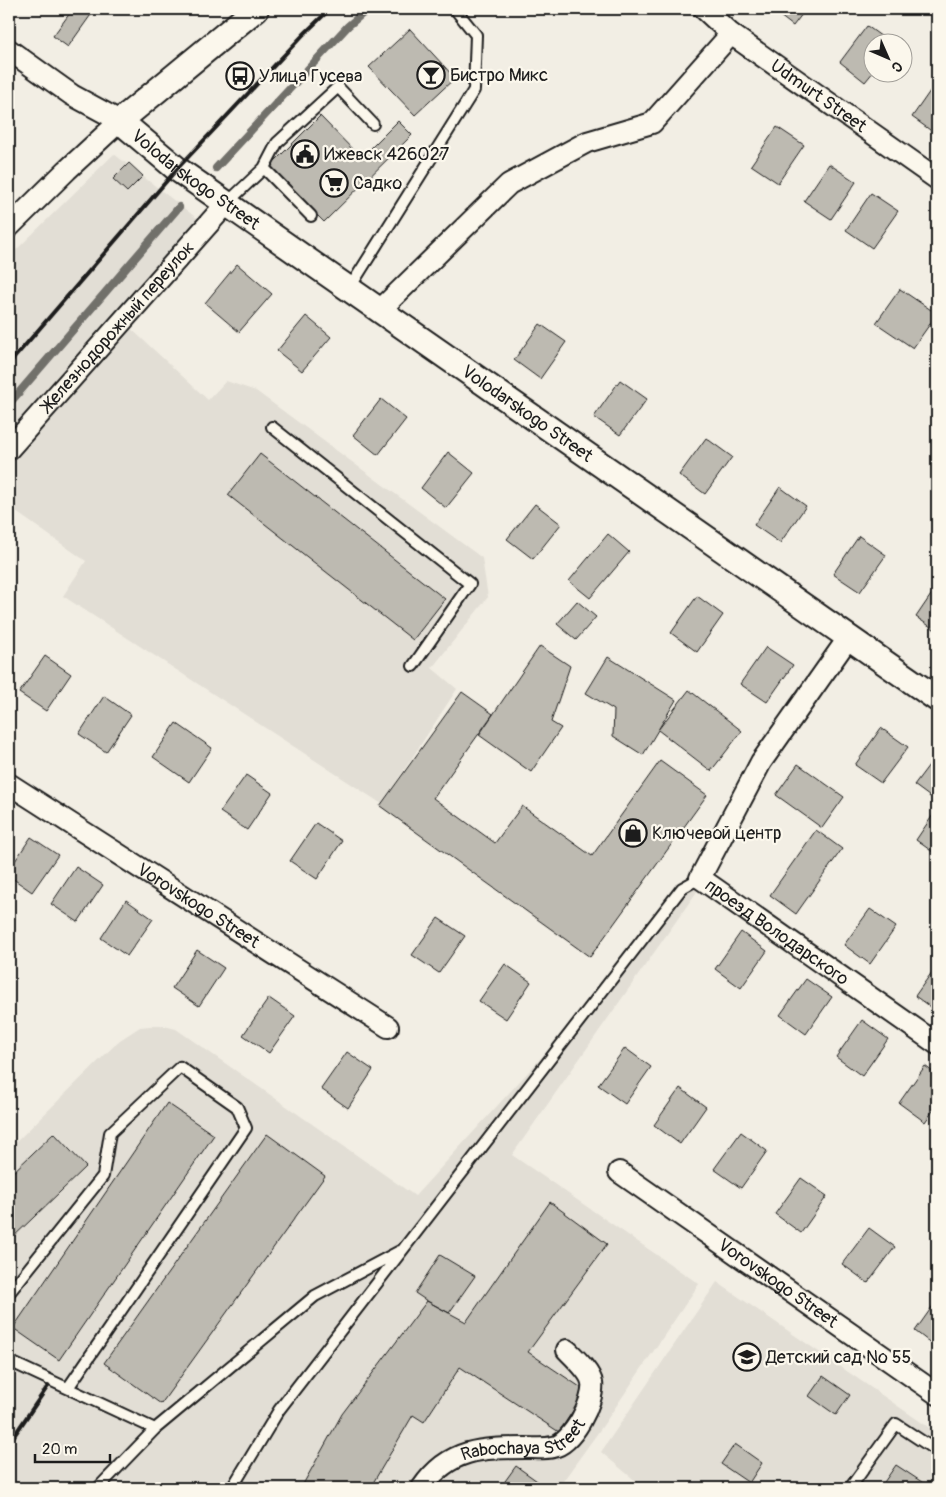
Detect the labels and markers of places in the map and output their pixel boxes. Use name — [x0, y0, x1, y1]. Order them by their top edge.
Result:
bar icon: Бистро Микс — [416, 60, 446, 90]
bus stop icon: Улица Гусева — [225, 61, 255, 91]
place label: Бистро Микс — [450, 64, 548, 87]
place label: Улица Гусева — [259, 65, 362, 88]
public building icon: Ижевск 426027 — [290, 139, 320, 169]
place label: Ижевск 426027 — [324, 143, 450, 166]
supermarket icon: Садко — [319, 168, 349, 198]
place label: Садко — [353, 172, 403, 195]
shop icon: Ключевой центр — [618, 818, 648, 848]
place label: Ключевой центр — [652, 822, 782, 845]
school or university icon: Детский сад № 55 — [732, 1342, 762, 1372]
place label: Детский сад № 55 — [765, 1346, 911, 1369]

